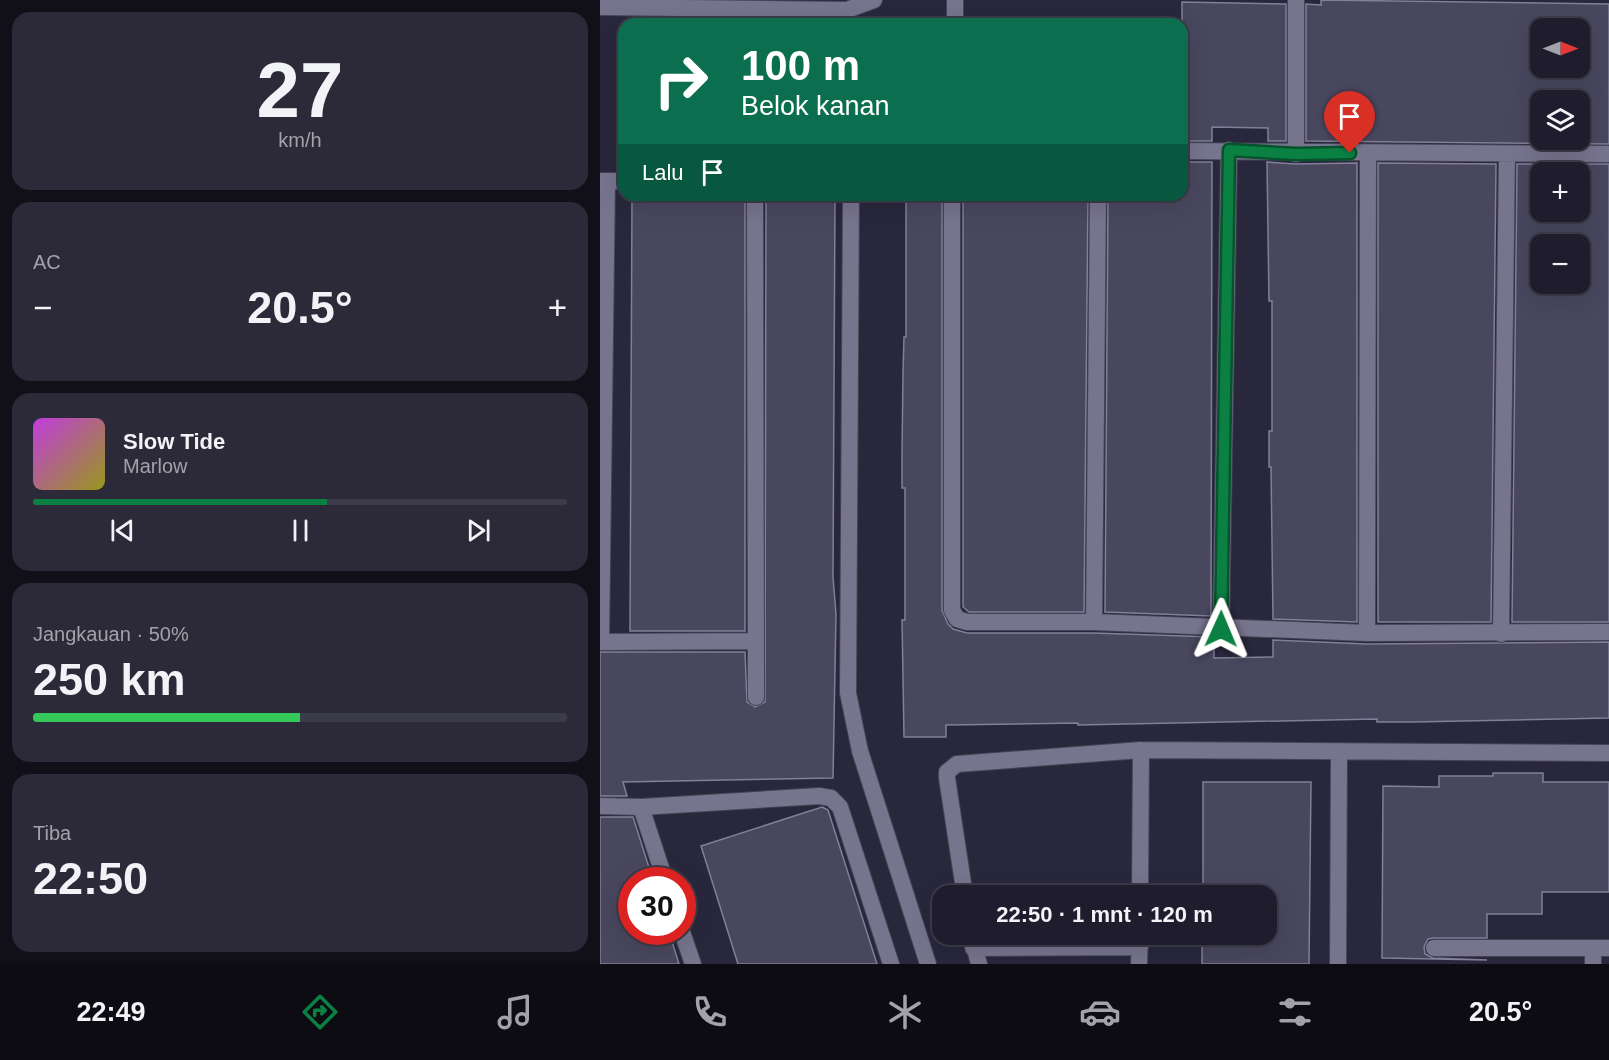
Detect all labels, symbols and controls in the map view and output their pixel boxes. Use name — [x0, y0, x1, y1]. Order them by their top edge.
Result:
north arrow — [1530, 18, 1590, 78]
map controls — [1530, 18, 1590, 294]
icon: right — [642, 42, 720, 120]
text: 100 m — [741, 42, 860, 89]
text: 27 — [257, 46, 343, 134]
button: layers — [1530, 90, 1590, 150]
text: Belok kanan — [741, 91, 890, 121]
pin — [1324, 91, 1375, 153]
icon: arrive — [1333, 100, 1366, 133]
text: km/h — [278, 129, 322, 151]
icon: arrive — [696, 156, 729, 189]
text: Lalu — [642, 160, 684, 185]
button: + — [1530, 162, 1590, 222]
button: − — [1530, 234, 1590, 294]
text: AC — [33, 251, 61, 273]
text: 20.5° — [247, 282, 353, 333]
text: − — [33, 289, 52, 326]
text: + — [548, 289, 567, 326]
text: Slow Tide — [123, 429, 225, 454]
text: Marlow — [123, 455, 187, 477]
icon: previous — [106, 514, 139, 547]
icon: pause — [284, 514, 317, 547]
icon: next — [462, 514, 495, 547]
position arrow — [1189, 597, 1253, 661]
text: Jangkauan · 50% — [33, 623, 189, 645]
text: 250 km — [33, 654, 186, 705]
text: Tiba — [33, 822, 71, 844]
text: 22:50 — [33, 853, 148, 904]
speed limit sign: 30 — [618, 867, 696, 945]
text: 22:50 · 1 mnt · 120 m — [996, 902, 1213, 927]
icon: directions — [299, 991, 341, 1033]
icon: music — [494, 991, 536, 1033]
icon: phone — [689, 991, 731, 1033]
icon: climate — [884, 991, 926, 1033]
icon: car — [1079, 991, 1121, 1033]
icon: filters — [1274, 991, 1316, 1033]
text: 22:49 — [77, 997, 146, 1027]
text: 20.5° — [1469, 997, 1532, 1027]

